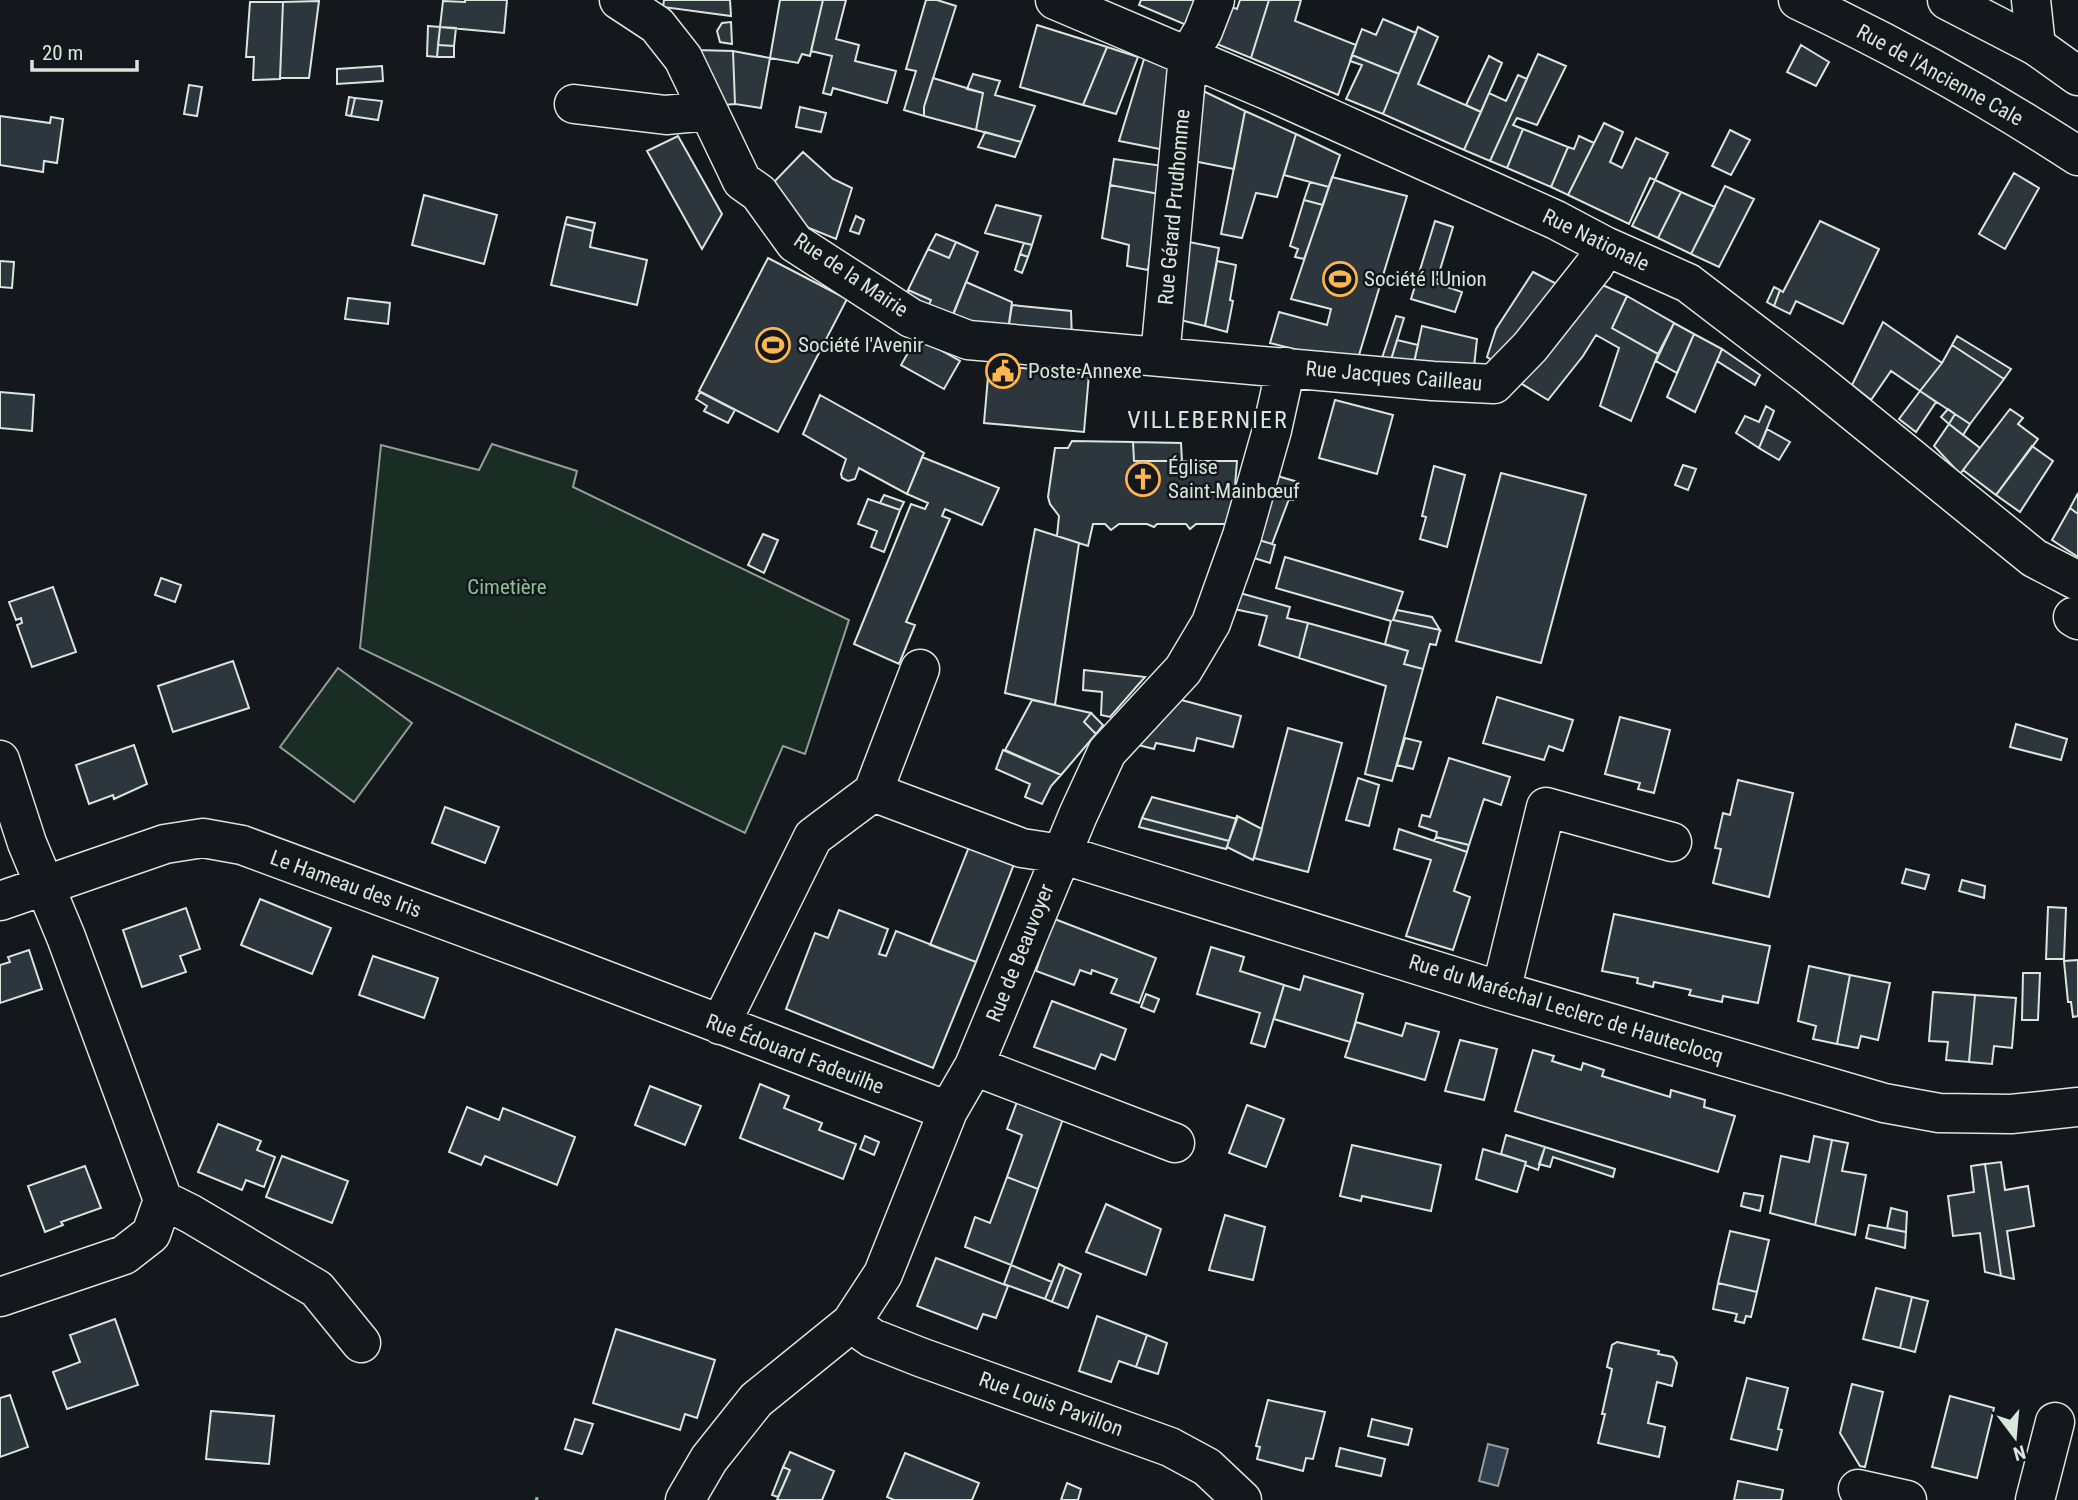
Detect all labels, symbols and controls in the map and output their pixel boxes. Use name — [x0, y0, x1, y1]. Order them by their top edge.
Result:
street label: Rue de l'Ancienne Cale — [1853, 19, 2028, 131]
scale bar — [32, 28, 136, 72]
text: 20 m — [42, 41, 83, 65]
street label: Rue Gérard Prudhomme — [1153, 108, 1195, 306]
street label: Rue Nationale — [1539, 204, 1653, 276]
street label: Rue de la Mairie — [789, 228, 913, 322]
sports icon: Société l'Union — [1321, 260, 1359, 298]
place label: Société l'Union — [1364, 267, 1487, 291]
sports icon: Société l'Avenir — [754, 326, 792, 364]
place label: Société l'Avenir — [798, 333, 924, 357]
public building icon: Poste Annexe — [984, 352, 1022, 390]
street label: Rue Jacques Cailleau — [1305, 356, 1483, 396]
place label: Poste Annexe — [1028, 359, 1142, 383]
district label: VILLEBERNIER — [1127, 406, 1289, 434]
place label: Église Saint-Mainbœuf — [1168, 455, 1300, 503]
church icon: Église Saint-Mainbœuf — [1124, 460, 1162, 498]
park label: Cimetière — [467, 575, 547, 599]
street label: Le Hameau des Iris — [267, 846, 425, 922]
street label: Rue de Beauvoyer — [981, 881, 1059, 1025]
street label: Rue du Maréchal Leclerc de Hauteclocq — [1406, 950, 1726, 1068]
street label: Rue Édouard Fadeuilhe — [703, 1009, 888, 1099]
street label: Rue Louis Pavillon — [976, 1367, 1126, 1441]
north arrow — [1980, 1402, 2050, 1472]
text: N — [2011, 1440, 2028, 1466]

